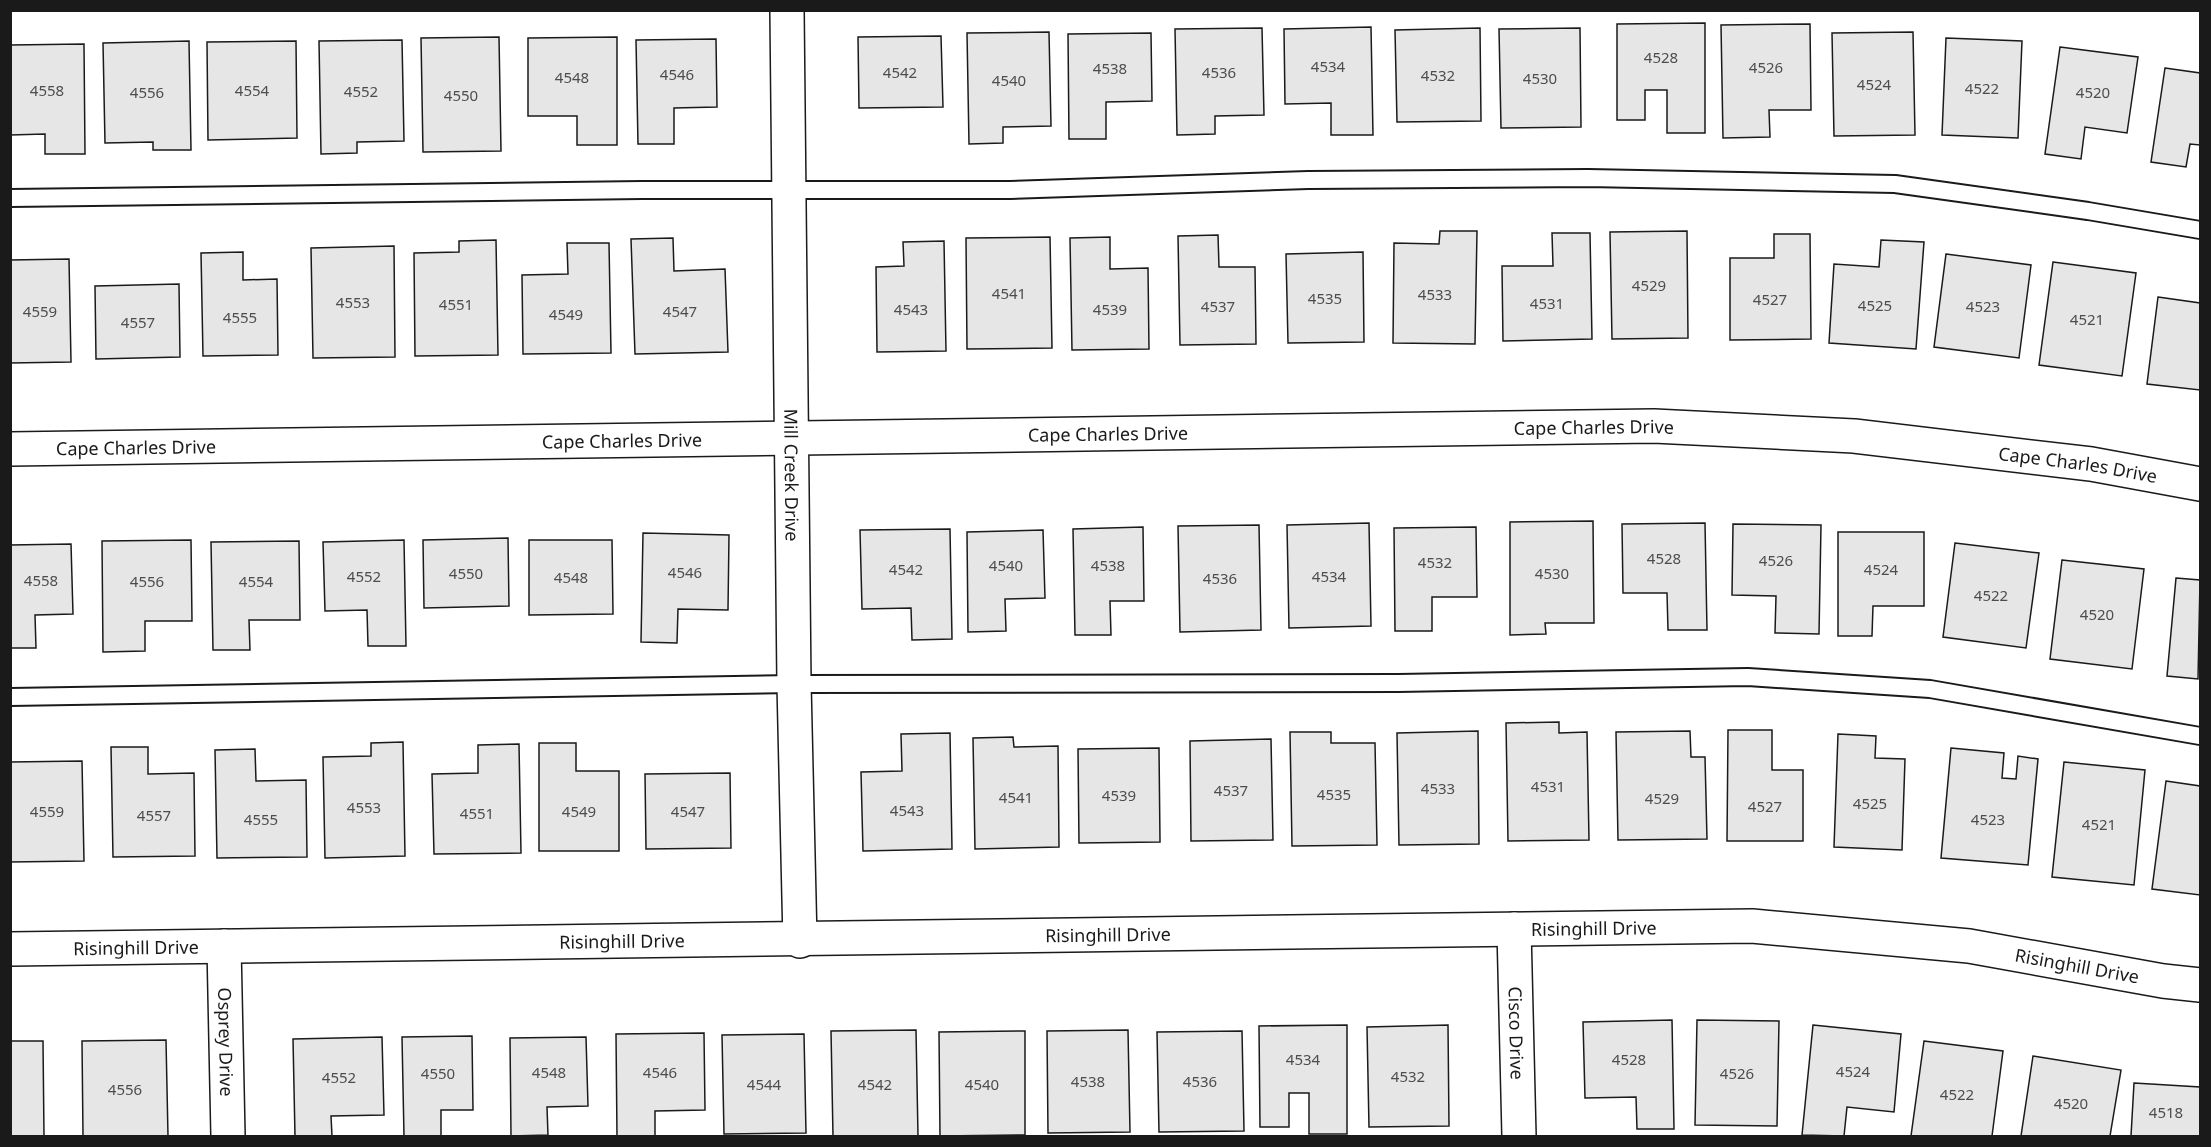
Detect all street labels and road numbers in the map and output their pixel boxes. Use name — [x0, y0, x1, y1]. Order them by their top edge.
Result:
street label: Mill Creek Drive — [779, 409, 805, 541]
street label: Cape Charles Drive — [1514, 414, 1674, 440]
street label: Cape Charles Drive — [1028, 421, 1188, 447]
street label: Cape Charles Drive — [542, 427, 702, 454]
street label: Cape Charles Drive — [56, 434, 216, 460]
street label: Cape Charles Drive — [1997, 441, 2159, 488]
street label: Risinghill Drive — [1531, 915, 1657, 941]
street label: Risinghill Drive — [1045, 922, 1171, 947]
street label: Risinghill Drive — [559, 928, 685, 954]
street label: Risinghill Drive — [73, 935, 199, 960]
street label: Risinghill Drive — [2013, 943, 2141, 988]
street label: Cisco Drive — [1503, 986, 1530, 1080]
street label: Osprey Drive — [213, 987, 239, 1097]

